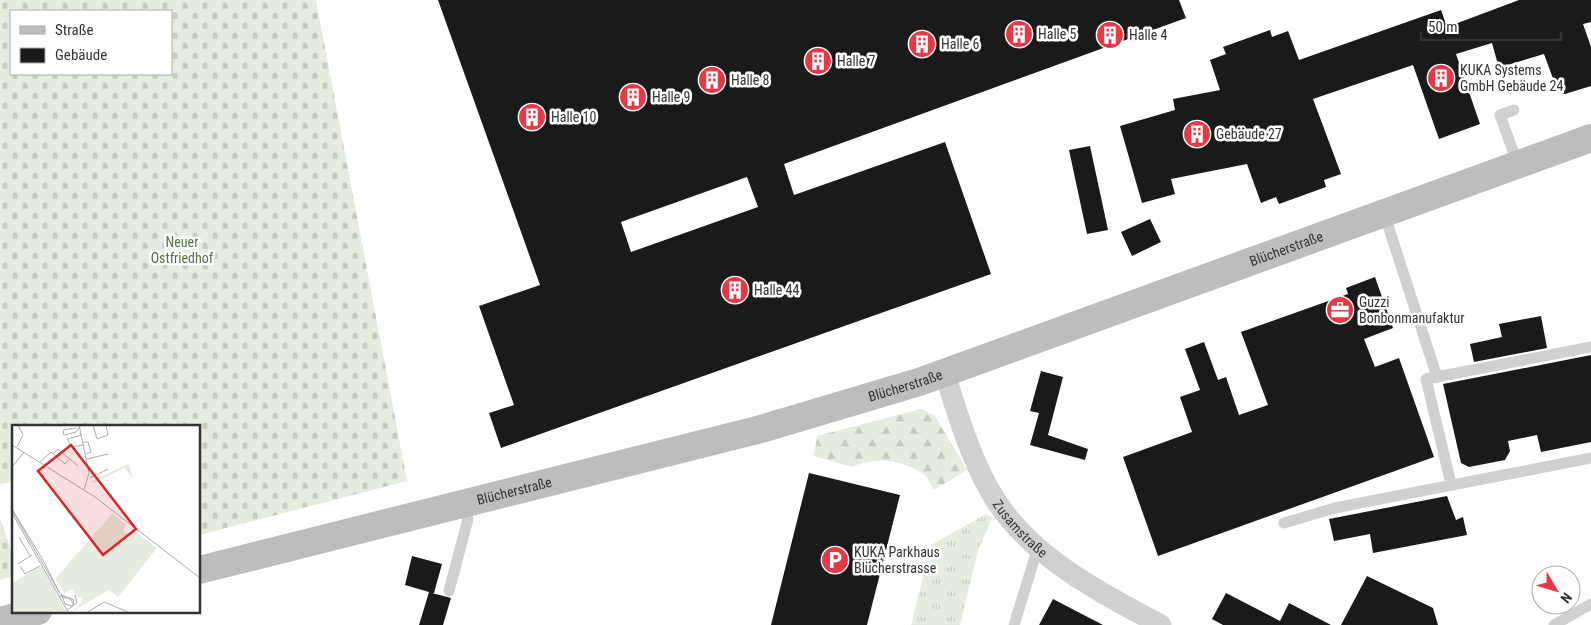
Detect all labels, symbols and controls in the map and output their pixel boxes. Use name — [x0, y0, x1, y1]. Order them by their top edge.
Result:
legend — [10, 10, 172, 75]
scale bar — [1421, 10, 1561, 42]
text: 50 m — [1428, 18, 1458, 36]
building icon: Halle 5 — [1004, 19, 1034, 49]
building icon: Halle 4 — [1095, 20, 1125, 50]
text: Straße — [55, 21, 94, 39]
place label: Halle 5 — [1038, 26, 1077, 42]
place label: Halle 4 — [1129, 27, 1168, 43]
building icon: Halle 6 — [907, 29, 937, 59]
place label: Halle 6 — [941, 36, 980, 52]
text: Gebäude — [55, 46, 107, 64]
building icon: Halle 7 — [803, 46, 833, 76]
place label: Halle 7 — [837, 53, 876, 69]
place label: KUKA Systems GmbH Gebäude 24 — [1460, 62, 1563, 94]
building icon: KUKA Systems GmbH Gebäude 24 — [1426, 63, 1456, 93]
building icon: Halle 8 — [697, 65, 727, 95]
place label: Halle 8 — [731, 72, 770, 88]
building icon: Halle 9 — [618, 82, 648, 112]
place label: Halle 9 — [652, 89, 691, 105]
building icon: Halle 10 — [517, 102, 547, 132]
place label: Halle 10 — [551, 109, 597, 125]
building icon: Gebäude 27 — [1182, 119, 1212, 149]
place label: Gebäude 27 — [1216, 126, 1282, 142]
street label: Blücherstraße — [1247, 228, 1326, 269]
park label: Neuer Ostfriedhof — [151, 234, 214, 266]
building icon: Halle 44 — [720, 275, 750, 305]
place label: Halle 44 — [754, 282, 800, 298]
place label: Guzzi Bonbonmanufaktur — [1359, 294, 1465, 326]
office icon: Guzzi Bonbonmanufaktur — [1325, 295, 1355, 325]
street label: Blücherstraße — [866, 366, 945, 405]
inset map — [12, 425, 200, 612]
street label: Blücherstraße — [475, 474, 554, 508]
street label: Zusamstraße — [990, 497, 1051, 561]
place label: KUKA Parkhaus Blücherstrasse — [854, 544, 940, 576]
parking icon: KUKA Parkhaus Blücherstrasse — [820, 545, 850, 575]
north arrow — [1531, 565, 1581, 615]
text: N — [1557, 590, 1575, 606]

